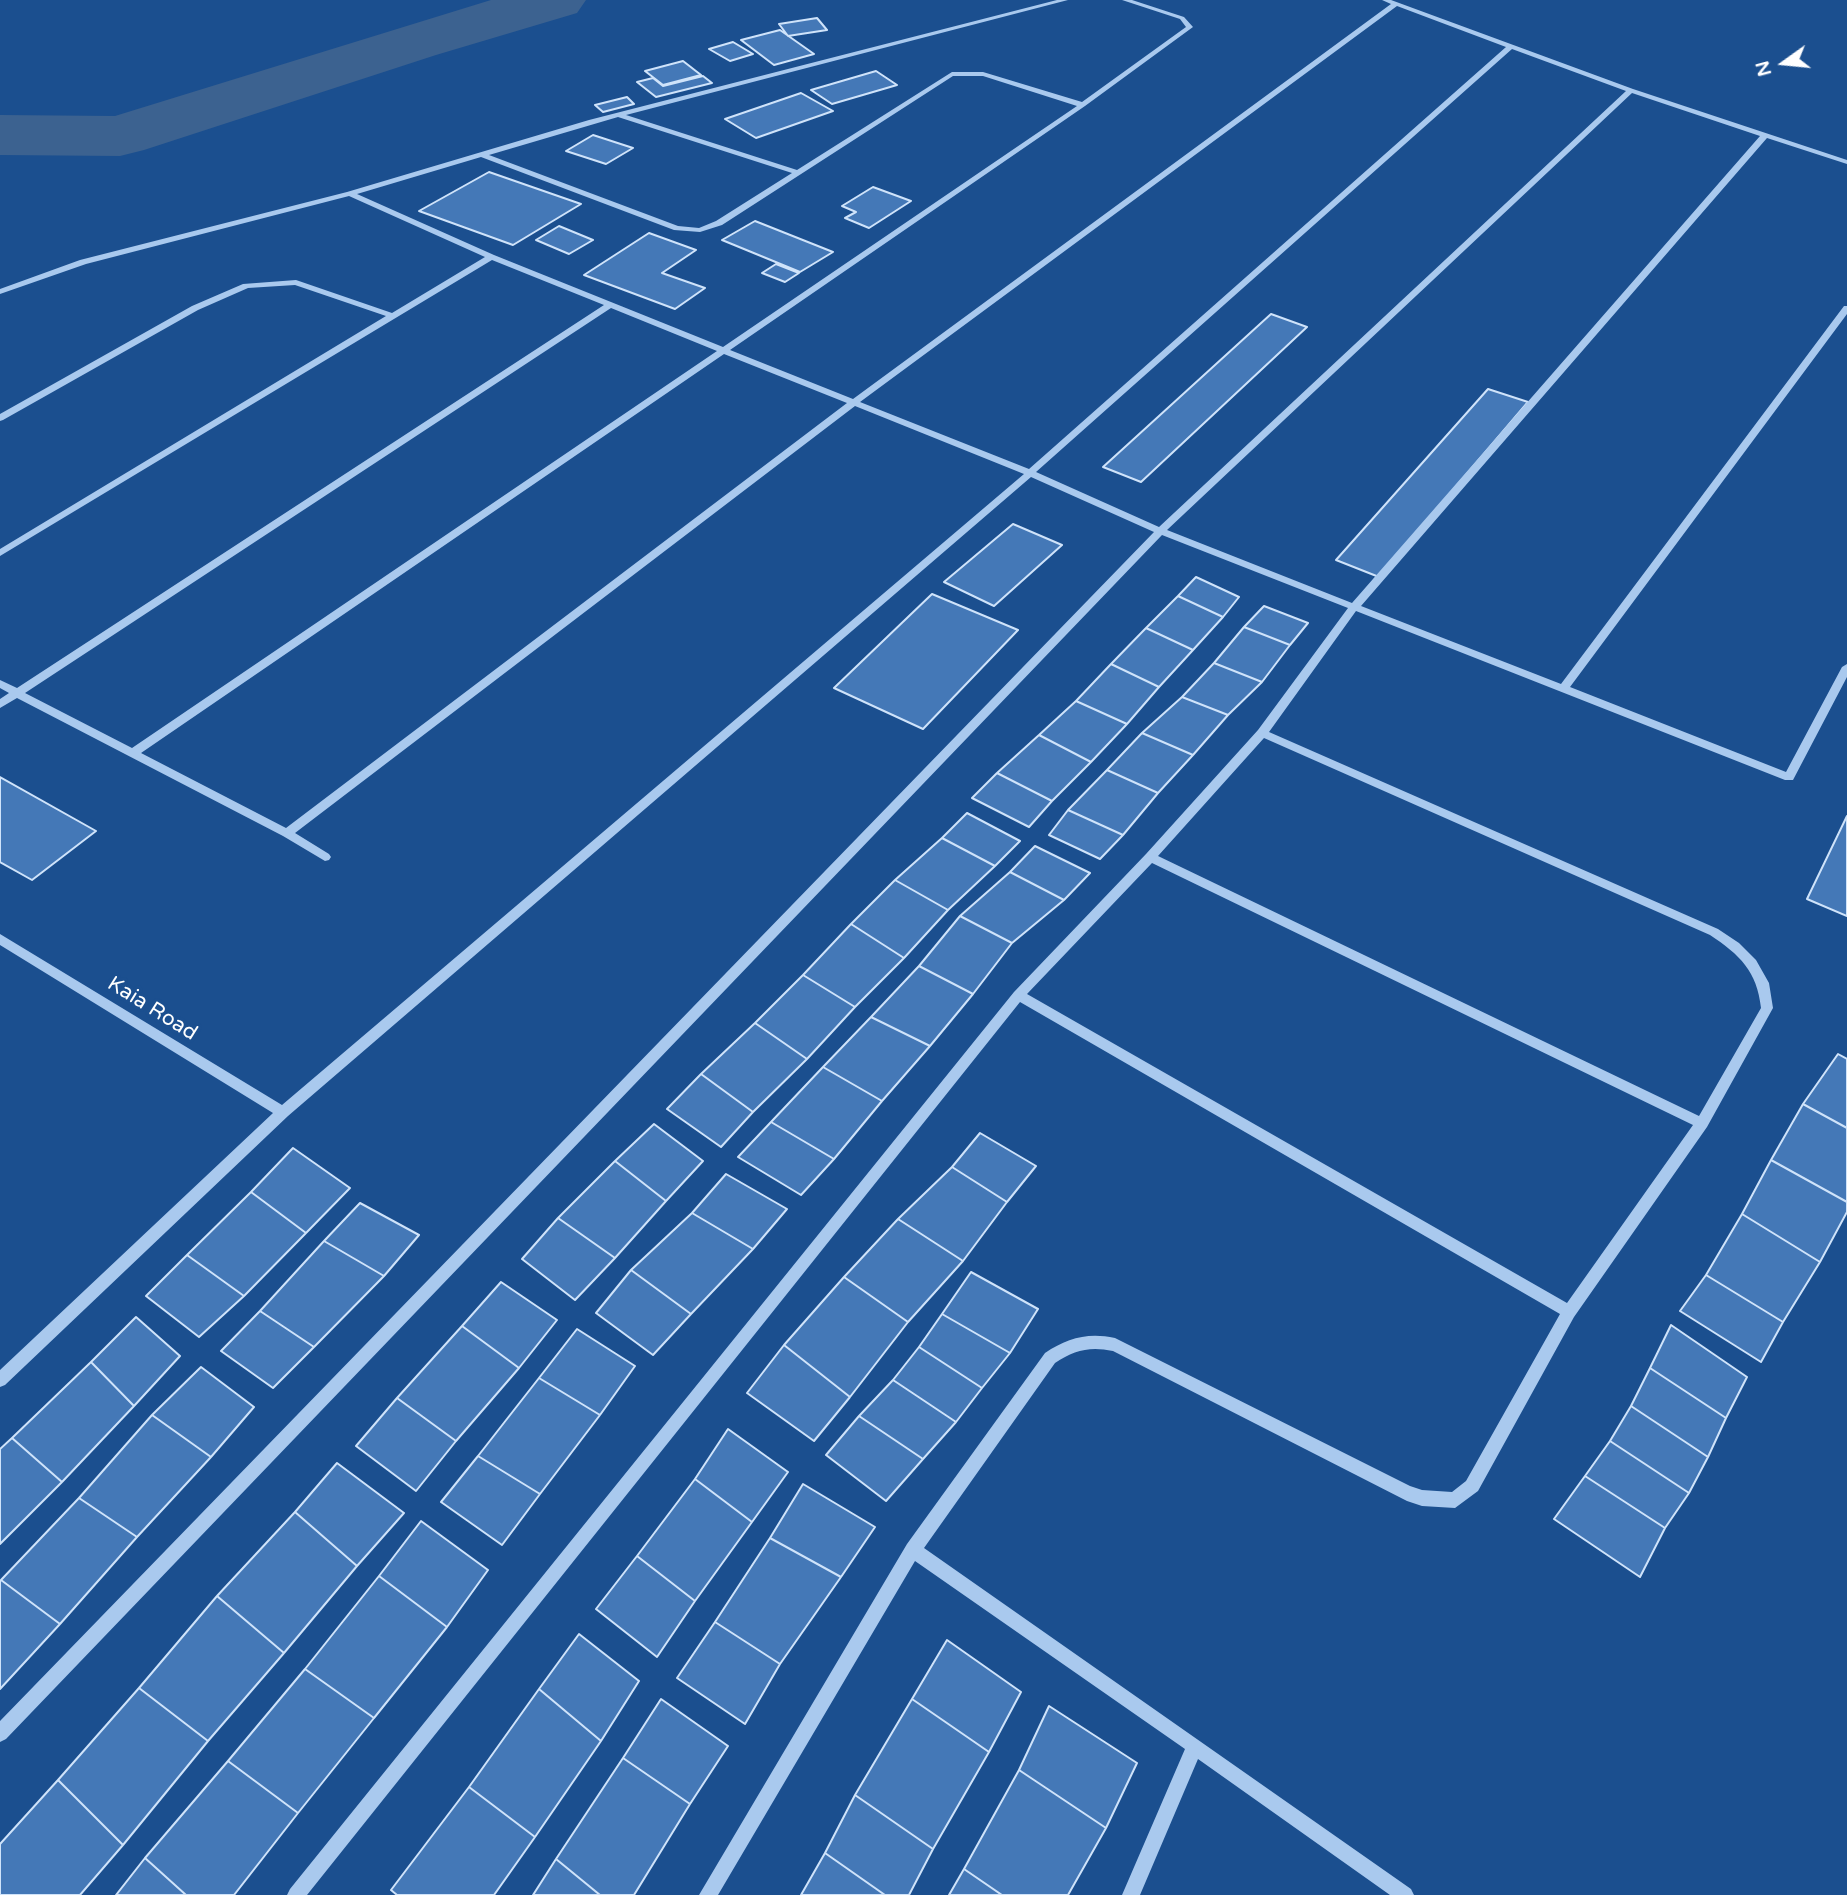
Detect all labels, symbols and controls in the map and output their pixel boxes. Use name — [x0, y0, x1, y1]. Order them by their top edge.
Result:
north arrow — [1749, 28, 1819, 98]
text: N — [1751, 58, 1776, 79]
street label: Kaia Road — [102, 972, 202, 1046]

